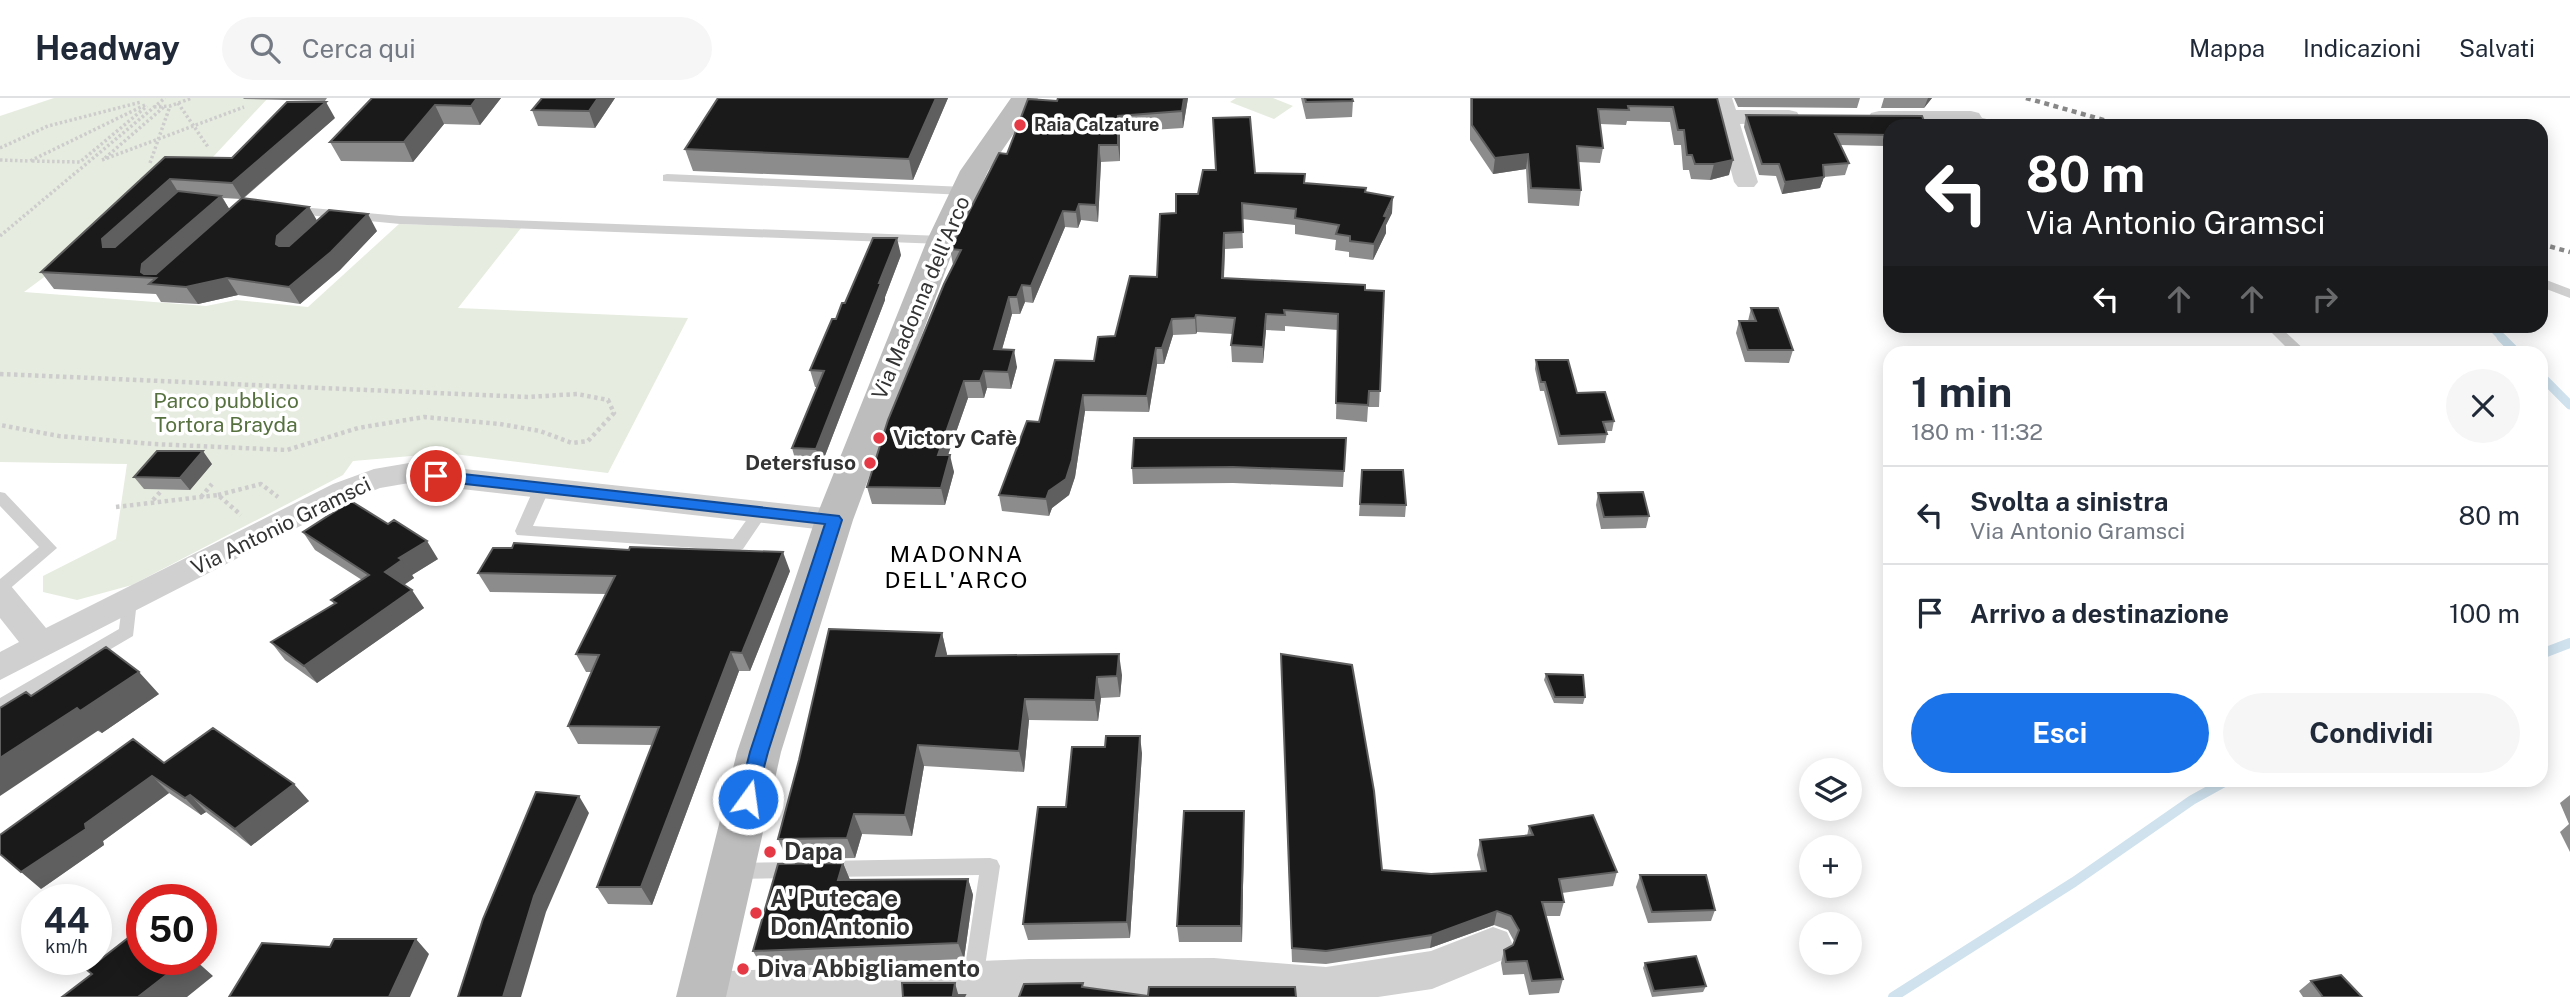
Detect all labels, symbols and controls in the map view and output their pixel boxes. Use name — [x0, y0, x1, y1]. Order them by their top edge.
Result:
search box — [222, 17, 712, 80]
text: Headway — [35, 29, 180, 67]
icon: search — [246, 29, 284, 67]
text: Cerca qui — [302, 33, 416, 64]
text: Mappa — [2189, 34, 2265, 62]
text: Indicazioni — [2303, 34, 2421, 62]
text: Salvati — [2459, 34, 2535, 62]
place label: Raia Calzature — [1034, 114, 1160, 135]
marker: Raia Calzature — [1012, 117, 1028, 133]
text: 80 m — [2026, 145, 2145, 203]
icon: left — [1911, 147, 2002, 238]
street label: Via Madonna dell'Arco — [866, 192, 975, 403]
text: Via Antonio Gramsci — [2026, 204, 2325, 241]
icon: left — [2087, 280, 2125, 318]
icon: ahead — [2160, 280, 2198, 318]
icon: ahead — [2233, 280, 2271, 318]
icon: right — [2306, 280, 2344, 318]
text: 1 min — [1911, 367, 2012, 416]
button: close — [2446, 369, 2520, 443]
park label: Parco pubblico Tortora Brayda — [153, 388, 299, 437]
text: 180 m · 11:32 — [1911, 418, 2043, 445]
place label: Victory Cafè — [893, 425, 1017, 450]
marker: Victory Cafè — [871, 430, 887, 446]
pin — [406, 446, 466, 506]
place label: Detersfuso — [745, 450, 856, 475]
marker: Detersfuso — [862, 455, 878, 471]
icon: arrive — [417, 457, 455, 495]
street label: Via Antonio Gramsci — [187, 471, 375, 580]
text: Svolta a sinistra — [1970, 486, 2168, 517]
icon: left — [1911, 496, 1949, 534]
text: 80 m — [2459, 500, 2520, 531]
text: Via Antonio Gramsci — [1970, 517, 2185, 544]
district label: MADONNA DELL'ARCO — [884, 540, 1030, 593]
icon: arrive — [1911, 594, 1949, 632]
text: Arrivo a destinazione — [1970, 598, 2229, 629]
text: 100 m — [2449, 598, 2520, 629]
button: Esci — [1911, 693, 2209, 773]
button: Condividi — [2223, 693, 2520, 773]
map controls — [1799, 758, 1862, 975]
button: layers — [1799, 758, 1862, 821]
position arrow — [711, 762, 785, 836]
button: + — [1799, 835, 1862, 898]
place label: Dapa — [784, 837, 843, 865]
marker: Dapa — [762, 844, 778, 860]
speed limit sign: 50 — [126, 884, 217, 975]
place label: A' Puteca e Don Antonio — [770, 884, 910, 940]
text: 44 — [44, 900, 89, 941]
marker: A' Puteca e Don Antonio — [748, 905, 764, 921]
button: − — [1799, 912, 1862, 975]
text: km/h — [45, 936, 88, 957]
place label: Diva Abbigliamento — [757, 954, 980, 982]
marker: Diva Abbigliamento — [735, 961, 751, 977]

